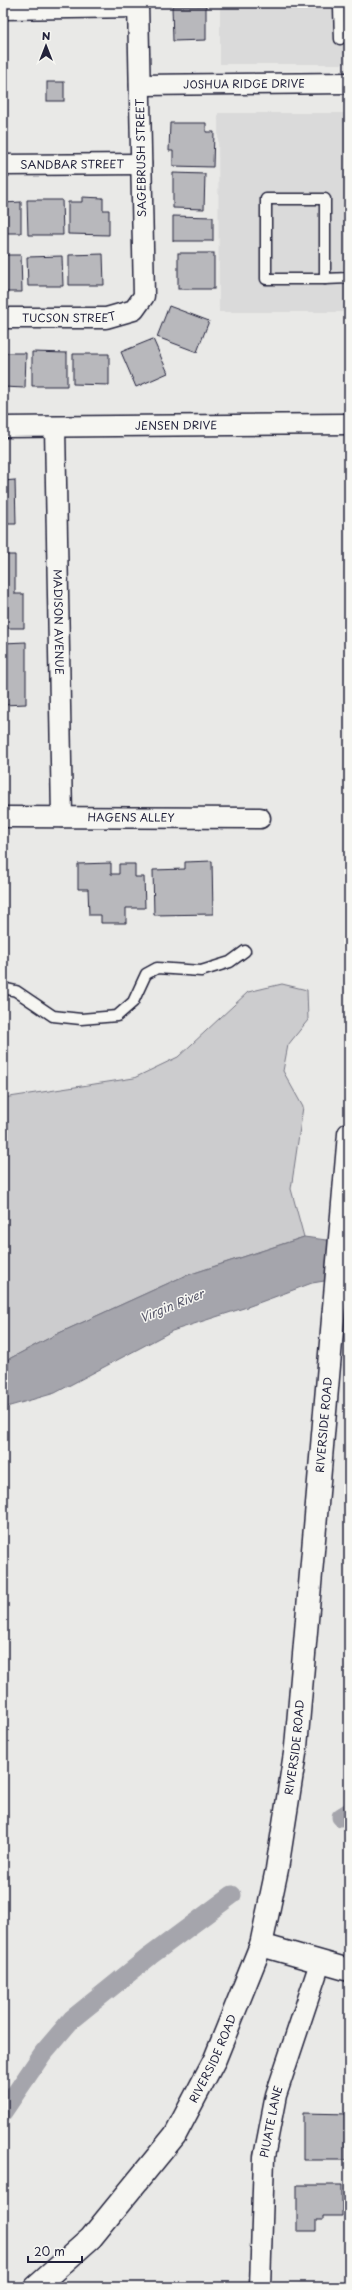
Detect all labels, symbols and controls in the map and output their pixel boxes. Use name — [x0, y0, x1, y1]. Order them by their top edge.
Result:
north arrow — [26, 26, 66, 66]
text: N — [42, 27, 51, 44]
street label: JOSHUA RIDGE DRIVE — [183, 74, 305, 93]
street label: SAGEBRUSH STREET — [131, 98, 150, 217]
street label: SANDBAR STREET — [20, 155, 124, 173]
street label: TUCSON STREET — [22, 306, 118, 326]
street label: JENSEN DRIVE — [135, 416, 217, 434]
street label: MADISON AVENUE — [50, 569, 68, 675]
street label: HAGENS ALLEY — [87, 808, 175, 826]
water label: Virgin River — [137, 1283, 208, 1326]
street label: RIVERSIDE ROAD — [311, 1376, 336, 1473]
street label: RIVERSIDE ROAD — [280, 1699, 308, 1796]
street label: RIVERSIDE ROAD — [184, 2011, 240, 2106]
street label: PIUATE LANE — [255, 2083, 287, 2159]
scale bar — [28, 2238, 82, 2264]
text: 20 m — [34, 2242, 65, 2260]

